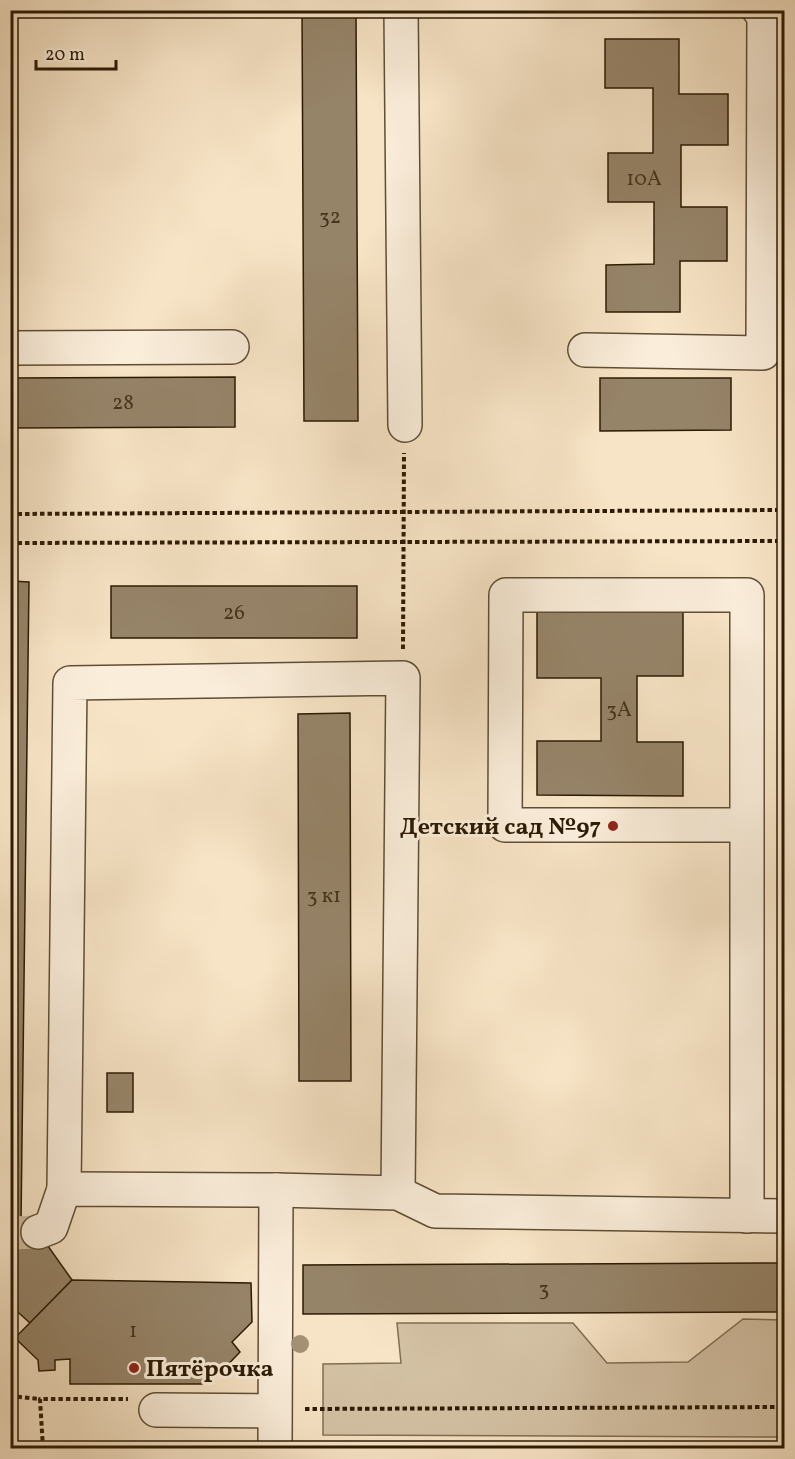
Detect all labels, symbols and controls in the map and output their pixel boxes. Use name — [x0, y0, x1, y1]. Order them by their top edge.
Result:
scale bar — [36, 33, 116, 71]
text: 20 m — [45, 43, 85, 68]
house number: 10А — [626, 165, 662, 194]
house number: 32 — [319, 203, 341, 232]
house number: 28 — [112, 389, 134, 418]
house number: 26 — [223, 599, 245, 628]
house number: 3А — [606, 696, 632, 725]
place label: Детский сад №97 — [400, 811, 601, 845]
marker: Детский сад №97 — [606, 819, 620, 833]
house number: 3 к1 — [307, 882, 341, 911]
house number: 3 — [539, 1275, 549, 1304]
house number: 1 — [129, 1317, 137, 1346]
place label: Пятёрочка — [146, 1353, 274, 1387]
marker: Пятёрочка — [127, 1361, 141, 1375]

